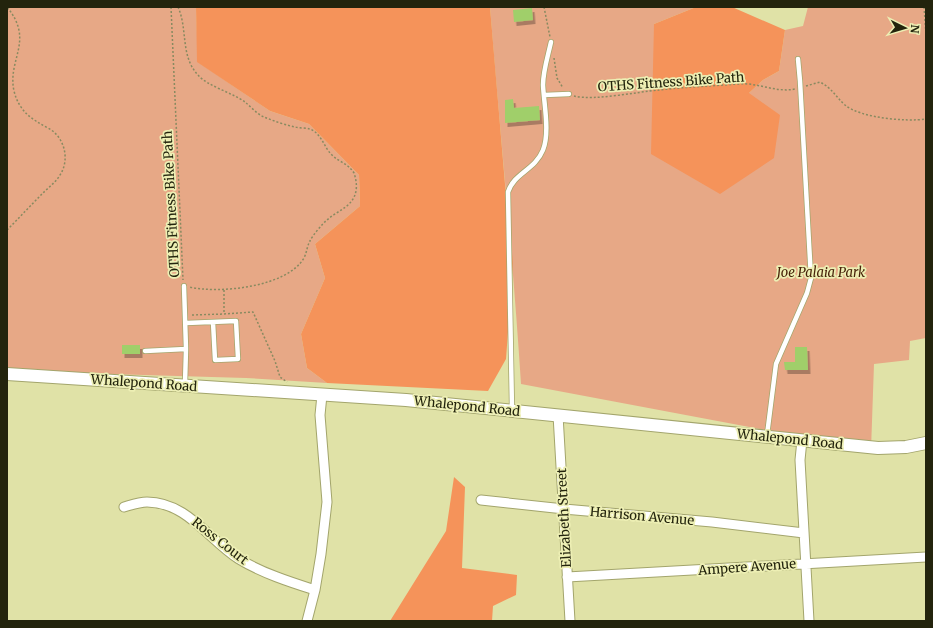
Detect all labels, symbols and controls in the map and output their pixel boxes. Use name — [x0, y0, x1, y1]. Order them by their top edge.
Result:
north arrow — [885, 8, 925, 48]
text: N — [908, 24, 922, 34]
street label: OTHS Fitness Bike Path — [597, 68, 745, 96]
street label: OTHS Fitness Bike Path — [159, 130, 183, 278]
park label: Joe Palaia Park — [775, 264, 865, 281]
street label: Whalepond Road — [89, 371, 198, 395]
street label: Whalepond Road — [412, 392, 521, 420]
street label: Whalepond Road — [735, 425, 844, 453]
street label: Elizabeth Street — [553, 468, 575, 568]
street label: Harrison Avenue — [589, 503, 695, 529]
street label: Ross Court — [188, 514, 252, 568]
street label: Ampere Avenue — [697, 555, 797, 579]

